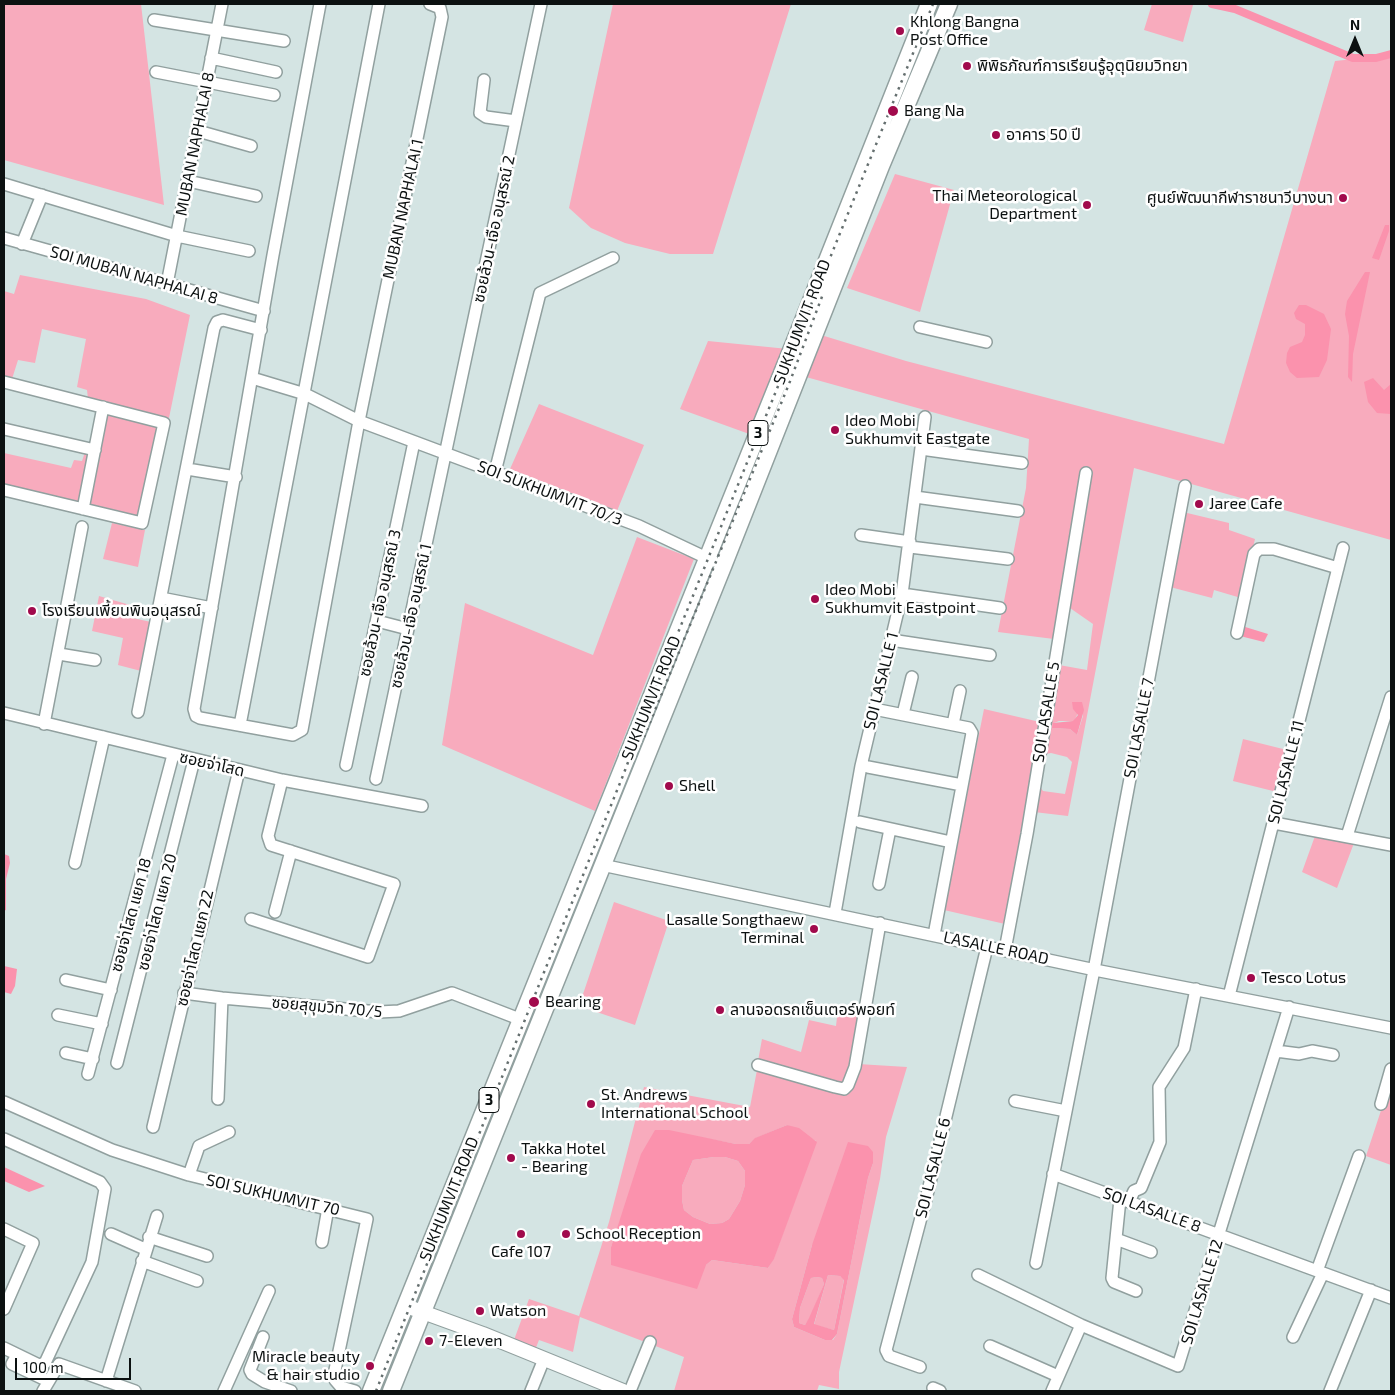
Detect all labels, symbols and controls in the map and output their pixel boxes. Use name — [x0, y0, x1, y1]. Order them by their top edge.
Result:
place label: Khlong Bangna Post Office — [910, 12, 1019, 50]
north arrow — [1330, 15, 1380, 65]
text: N — [1350, 16, 1360, 33]
marker: Khlong Bangna Post Office — [894, 25, 906, 37]
place label: พิพิธภัณฑ์การเรียนรู้อุตุนิยมวิทยา — [977, 56, 1188, 76]
marker: พิพิธภัณฑ์การเรียนรู้อุตุนิยมวิทยา — [961, 60, 973, 72]
street label: MUBAN NAPHALAI 8 — [172, 70, 218, 218]
place label: Bang Na — [904, 101, 965, 121]
marker: Bang Na — [886, 104, 900, 118]
place label: อาคาร 50 ปี — [1006, 125, 1081, 145]
marker: อาคาร 50 ปี — [990, 129, 1002, 141]
street label: MUBAN NAPHALAI 1 — [379, 137, 427, 281]
street label: ซอยล้วน-เจือ อนุสรณ์ 2 — [469, 154, 519, 304]
place label: Thai Meteorological Department — [932, 186, 1077, 224]
place label: ศูนย์พัฒนากีฬาราชนาวีบางนา — [1147, 188, 1333, 208]
marker: ศูนย์พัฒนากีฬาราชนาวีบางนา — [1337, 192, 1349, 204]
marker: Thai Meteorological Department — [1081, 199, 1093, 211]
street label: SOI MUBAN NAPHALAI 8 — [48, 242, 220, 308]
street label: SUKHUMVIT ROAD — [769, 257, 835, 387]
place label: Ideo Mobi Sukhumvit Eastgate — [845, 411, 990, 449]
road number: 3 — [748, 420, 768, 446]
marker: Ideo Mobi Sukhumvit Eastgate — [829, 424, 841, 436]
street label: SOI SUKHUMVIT 70/3 — [475, 456, 625, 530]
place label: Jaree Cafe — [1209, 494, 1283, 514]
marker: Jaree Cafe — [1193, 498, 1205, 510]
street label: ซอยล้วน-เจือ อนุสรณ์ 3 — [355, 528, 405, 678]
street label: ซอยล้วน-เจือ อนุสรณ์ 1 — [386, 542, 436, 690]
place label: Ideo Mobi Sukhumvit Eastpoint — [825, 580, 975, 618]
marker: Ideo Mobi Sukhumvit Eastpoint — [809, 593, 821, 605]
place label: โรงเรียนเพี้ยนพินอนุสรณ์ — [42, 601, 201, 621]
marker: โรงเรียนเพี้ยนพินอนุสรณ์ — [26, 605, 38, 617]
street label: SOI LASALLE 1 — [860, 630, 902, 732]
street label: SUKHUMVIT ROAD — [617, 633, 685, 763]
street label: SOI LASALLE 5 — [1029, 660, 1063, 764]
street label: SOI LASALLE 7 — [1120, 676, 1158, 780]
street label: SOI LASALLE 11 — [1264, 718, 1308, 826]
street label: ซอยจ่าโสด — [178, 747, 246, 781]
place label: Shell — [679, 776, 715, 796]
marker: Shell — [663, 780, 675, 792]
street label: ซอยจ่าโสด แยก 20 — [133, 852, 181, 972]
street label: ซอยจ่าโสด แยก 18 — [107, 856, 155, 974]
street label: ซอยจ่าโสด แยก 22 — [172, 888, 218, 1008]
place label: Lasalle Songthaew Terminal — [666, 910, 804, 948]
marker: Lasalle Songthaew Terminal — [808, 923, 820, 935]
street label: LASALLE ROAD — [942, 927, 1050, 969]
place label: Tesco Lotus — [1261, 968, 1346, 988]
marker: Tesco Lotus — [1245, 972, 1257, 984]
place label: Bearing — [545, 992, 601, 1012]
street label: ซอยสุขุมวิท 70/5 — [271, 993, 383, 1021]
marker: Bearing — [527, 995, 541, 1009]
place label: ลานจอดรถเซ็นเตอร์พอยท์ — [730, 1000, 895, 1020]
marker: ลานจอดรถเซ็นเตอร์พอยท์ — [714, 1004, 726, 1016]
place label: St. Andrews International School — [601, 1085, 748, 1123]
road number: 3 — [479, 1088, 499, 1112]
marker: St. Andrews International School — [585, 1098, 597, 1110]
street label: SOI LASALLE 6 — [911, 1116, 955, 1220]
street label: SUKHUMVIT ROAD — [415, 1134, 483, 1264]
place label: Takka Hotel - Bearing — [521, 1139, 605, 1177]
marker: Takka Hotel - Bearing — [505, 1152, 517, 1164]
street label: SOI SUKHUMVIT 70 — [204, 1170, 342, 1220]
street label: SOI LASALLE 8 — [1100, 1183, 1204, 1237]
place label: School Reception — [576, 1224, 701, 1244]
marker: Cafe 107 — [515, 1228, 527, 1240]
marker: School Reception — [560, 1228, 572, 1240]
street label: SOI LASALLE 12 — [1177, 1237, 1227, 1347]
place label: Cafe 107 — [491, 1242, 551, 1262]
place label: Watson — [490, 1301, 546, 1321]
marker: Watson — [474, 1305, 486, 1317]
place label: 7-Eleven — [439, 1331, 503, 1351]
marker: 7-Eleven — [423, 1335, 435, 1347]
place label: Miracle beauty & hair studio — [252, 1347, 360, 1385]
scale bar — [18, 1348, 134, 1380]
text: 100 m — [23, 1358, 64, 1376]
marker: Miracle beauty & hair studio — [364, 1360, 376, 1372]

